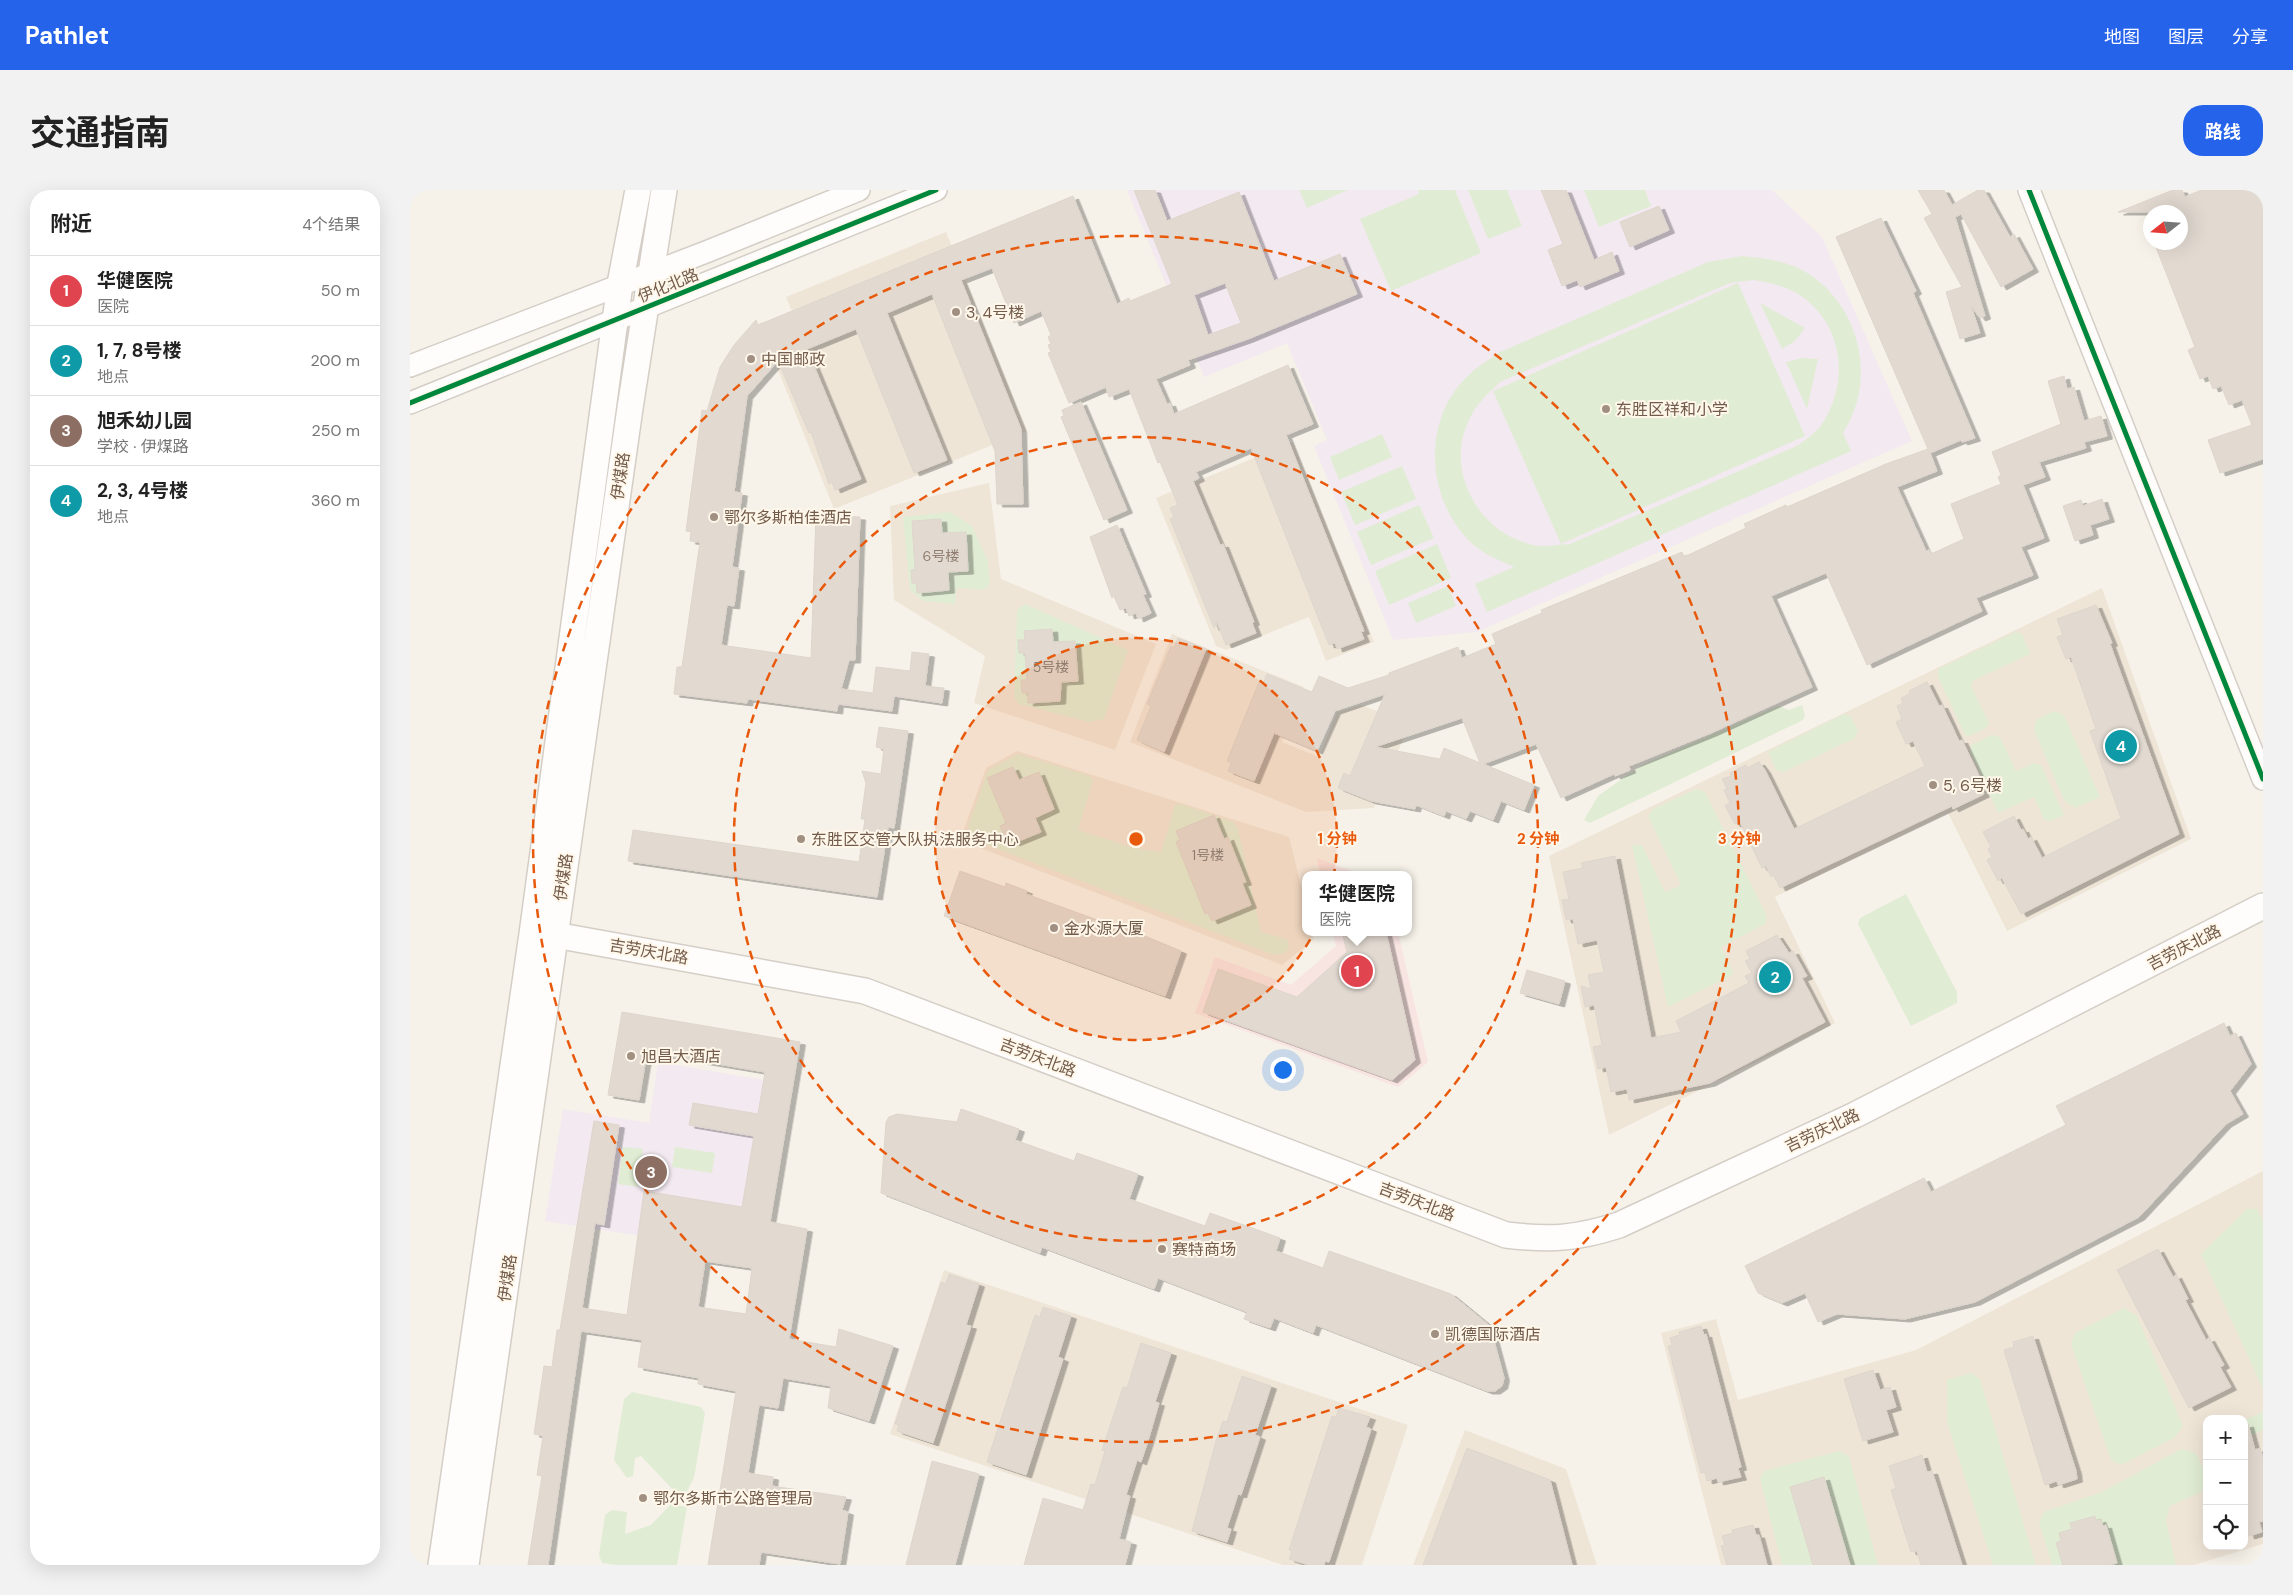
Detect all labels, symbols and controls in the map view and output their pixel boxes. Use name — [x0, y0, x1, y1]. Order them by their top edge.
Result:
text: Pathlet — [25, 20, 109, 51]
text: 地图 — [2104, 25, 2140, 49]
text: 图层 — [2168, 25, 2204, 49]
text: 分享 — [2232, 25, 2268, 49]
button: 路线 — [2183, 105, 2263, 156]
text: 交通指南 — [30, 110, 170, 156]
north arrow — [2143, 205, 2188, 250]
text: 附近 — [50, 210, 92, 238]
text: 4个结果 — [302, 214, 360, 235]
street label: 伊化北路 — [635, 264, 702, 307]
text: 华健医院 — [97, 268, 173, 293]
text: 1 — [63, 280, 69, 301]
text: 50 m — [321, 280, 360, 301]
text: 医院 — [97, 296, 129, 317]
place label: 3, 4号楼 — [966, 302, 1024, 323]
marker: 3, 4号楼 — [950, 306, 962, 318]
text: 1, 7, 8号楼 — [97, 338, 181, 363]
place label: 中国邮政 — [761, 349, 825, 370]
text: 2 — [61, 350, 71, 371]
text: 200 m — [311, 350, 360, 371]
marker: 中国邮政 — [745, 353, 757, 365]
text: 地点 — [97, 366, 129, 387]
place label: 东胜区祥和小学 — [1616, 399, 1728, 420]
marker: 东胜区祥和小学 — [1600, 403, 1612, 415]
text: 旭禾幼儿园 — [97, 408, 192, 433]
text: 3 — [61, 420, 71, 441]
text: 250 m — [312, 420, 360, 441]
text: 学校 · 伊煤路 — [97, 436, 189, 457]
street label: 伊煤路 — [607, 451, 634, 501]
text: 2, 3, 4号楼 — [97, 478, 188, 503]
text: 4 — [61, 490, 71, 511]
text: 360 m — [311, 490, 360, 511]
text: 地点 — [97, 506, 129, 527]
place label: 鄂尔多斯柏佳酒店 — [724, 507, 852, 528]
marker: 鄂尔多斯柏佳酒店 — [708, 511, 720, 523]
house number: 6号楼 — [923, 547, 959, 565]
house number: 5号楼 — [1033, 658, 1069, 676]
pin: 4 — [2105, 727, 2137, 765]
place label: 5, 6号楼 — [1943, 775, 2002, 796]
marker: 5, 6号楼 — [1927, 779, 1939, 791]
place label: 东胜区交管大队执法服务中心 — [811, 829, 1019, 850]
text: 1 分钟 — [1318, 829, 1357, 849]
text: 2 分钟 — [1517, 829, 1559, 849]
text: 3 分钟 — [1718, 829, 1760, 849]
centre of rings — [1127, 830, 1145, 848]
marker: 东胜区交管大队执法服务中心 — [795, 833, 807, 845]
house number: 1号楼 — [1192, 846, 1224, 864]
street label: 伊煤路 — [550, 852, 577, 902]
popup — [1302, 871, 1412, 936]
text: 华健医院 — [1319, 881, 1395, 906]
text: 医院 — [1319, 909, 1351, 930]
place label: 金水源大厦 — [1064, 918, 1144, 939]
street label: 吉劳庆北路 — [2144, 920, 2225, 975]
marker: 金水源大厦 — [1048, 922, 1060, 934]
street label: 吉劳庆北路 — [608, 934, 690, 969]
pin: 1 — [1341, 952, 1373, 990]
pin: 2 — [1759, 958, 1791, 996]
street label: 吉劳庆北路 — [997, 1033, 1079, 1082]
place label: 旭昌大酒店 — [641, 1046, 721, 1067]
marker: 旭昌大酒店 — [625, 1050, 637, 1062]
your location — [1270, 1057, 1296, 1083]
street label: 吉劳庆北路 — [1782, 1104, 1863, 1157]
pin: 3 — [635, 1153, 667, 1191]
street label: 吉劳庆北路 — [1376, 1177, 1458, 1226]
place label: 赛特商场 — [1172, 1239, 1236, 1260]
marker: 赛特商场 — [1156, 1243, 1168, 1255]
street label: 伊煤路 — [494, 1253, 521, 1303]
place label: 凯德国际酒店 — [1445, 1324, 1541, 1345]
marker: 凯德国际酒店 — [1429, 1328, 1441, 1340]
map controls — [2203, 1415, 2248, 1550]
button: + — [2203, 1415, 2248, 1460]
button: − — [2203, 1460, 2248, 1505]
place label: 鄂尔多斯市公路管理局 — [653, 1488, 813, 1509]
marker: 鄂尔多斯市公路管理局 — [637, 1492, 649, 1504]
button: locate — [2203, 1505, 2248, 1550]

